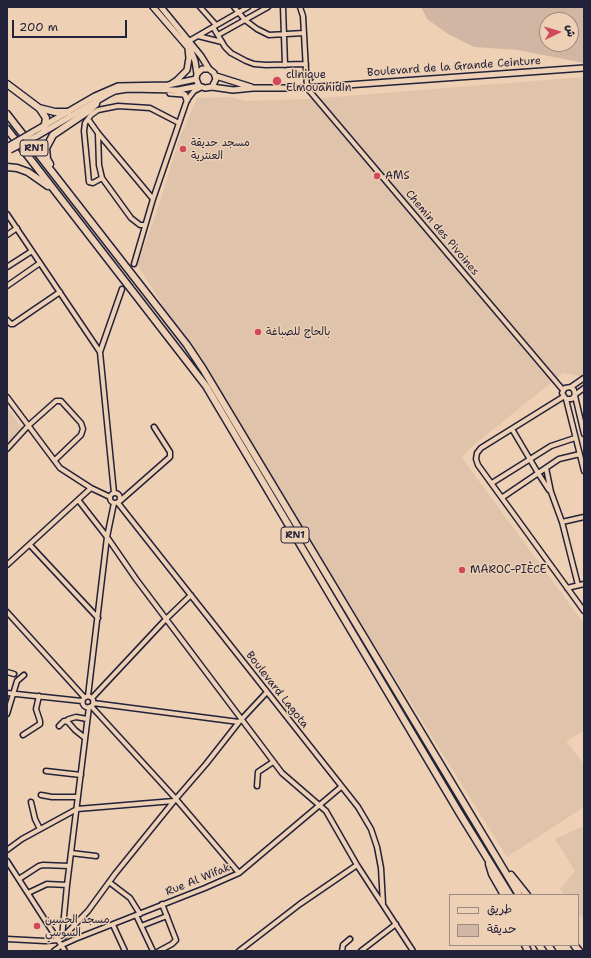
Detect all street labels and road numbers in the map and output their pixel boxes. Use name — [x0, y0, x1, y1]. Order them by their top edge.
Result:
street label: Boulevard de la Grande Ceinture — [367, 54, 541, 80]
road number: RN1 — [20, 140, 48, 156]
street label: Chemin des Pivoines — [402, 188, 482, 278]
road number: RN1 — [281, 527, 309, 543]
street label: Boulevard Lagota — [243, 649, 311, 731]
street label: Rue Al Wifak — [164, 861, 232, 899]

